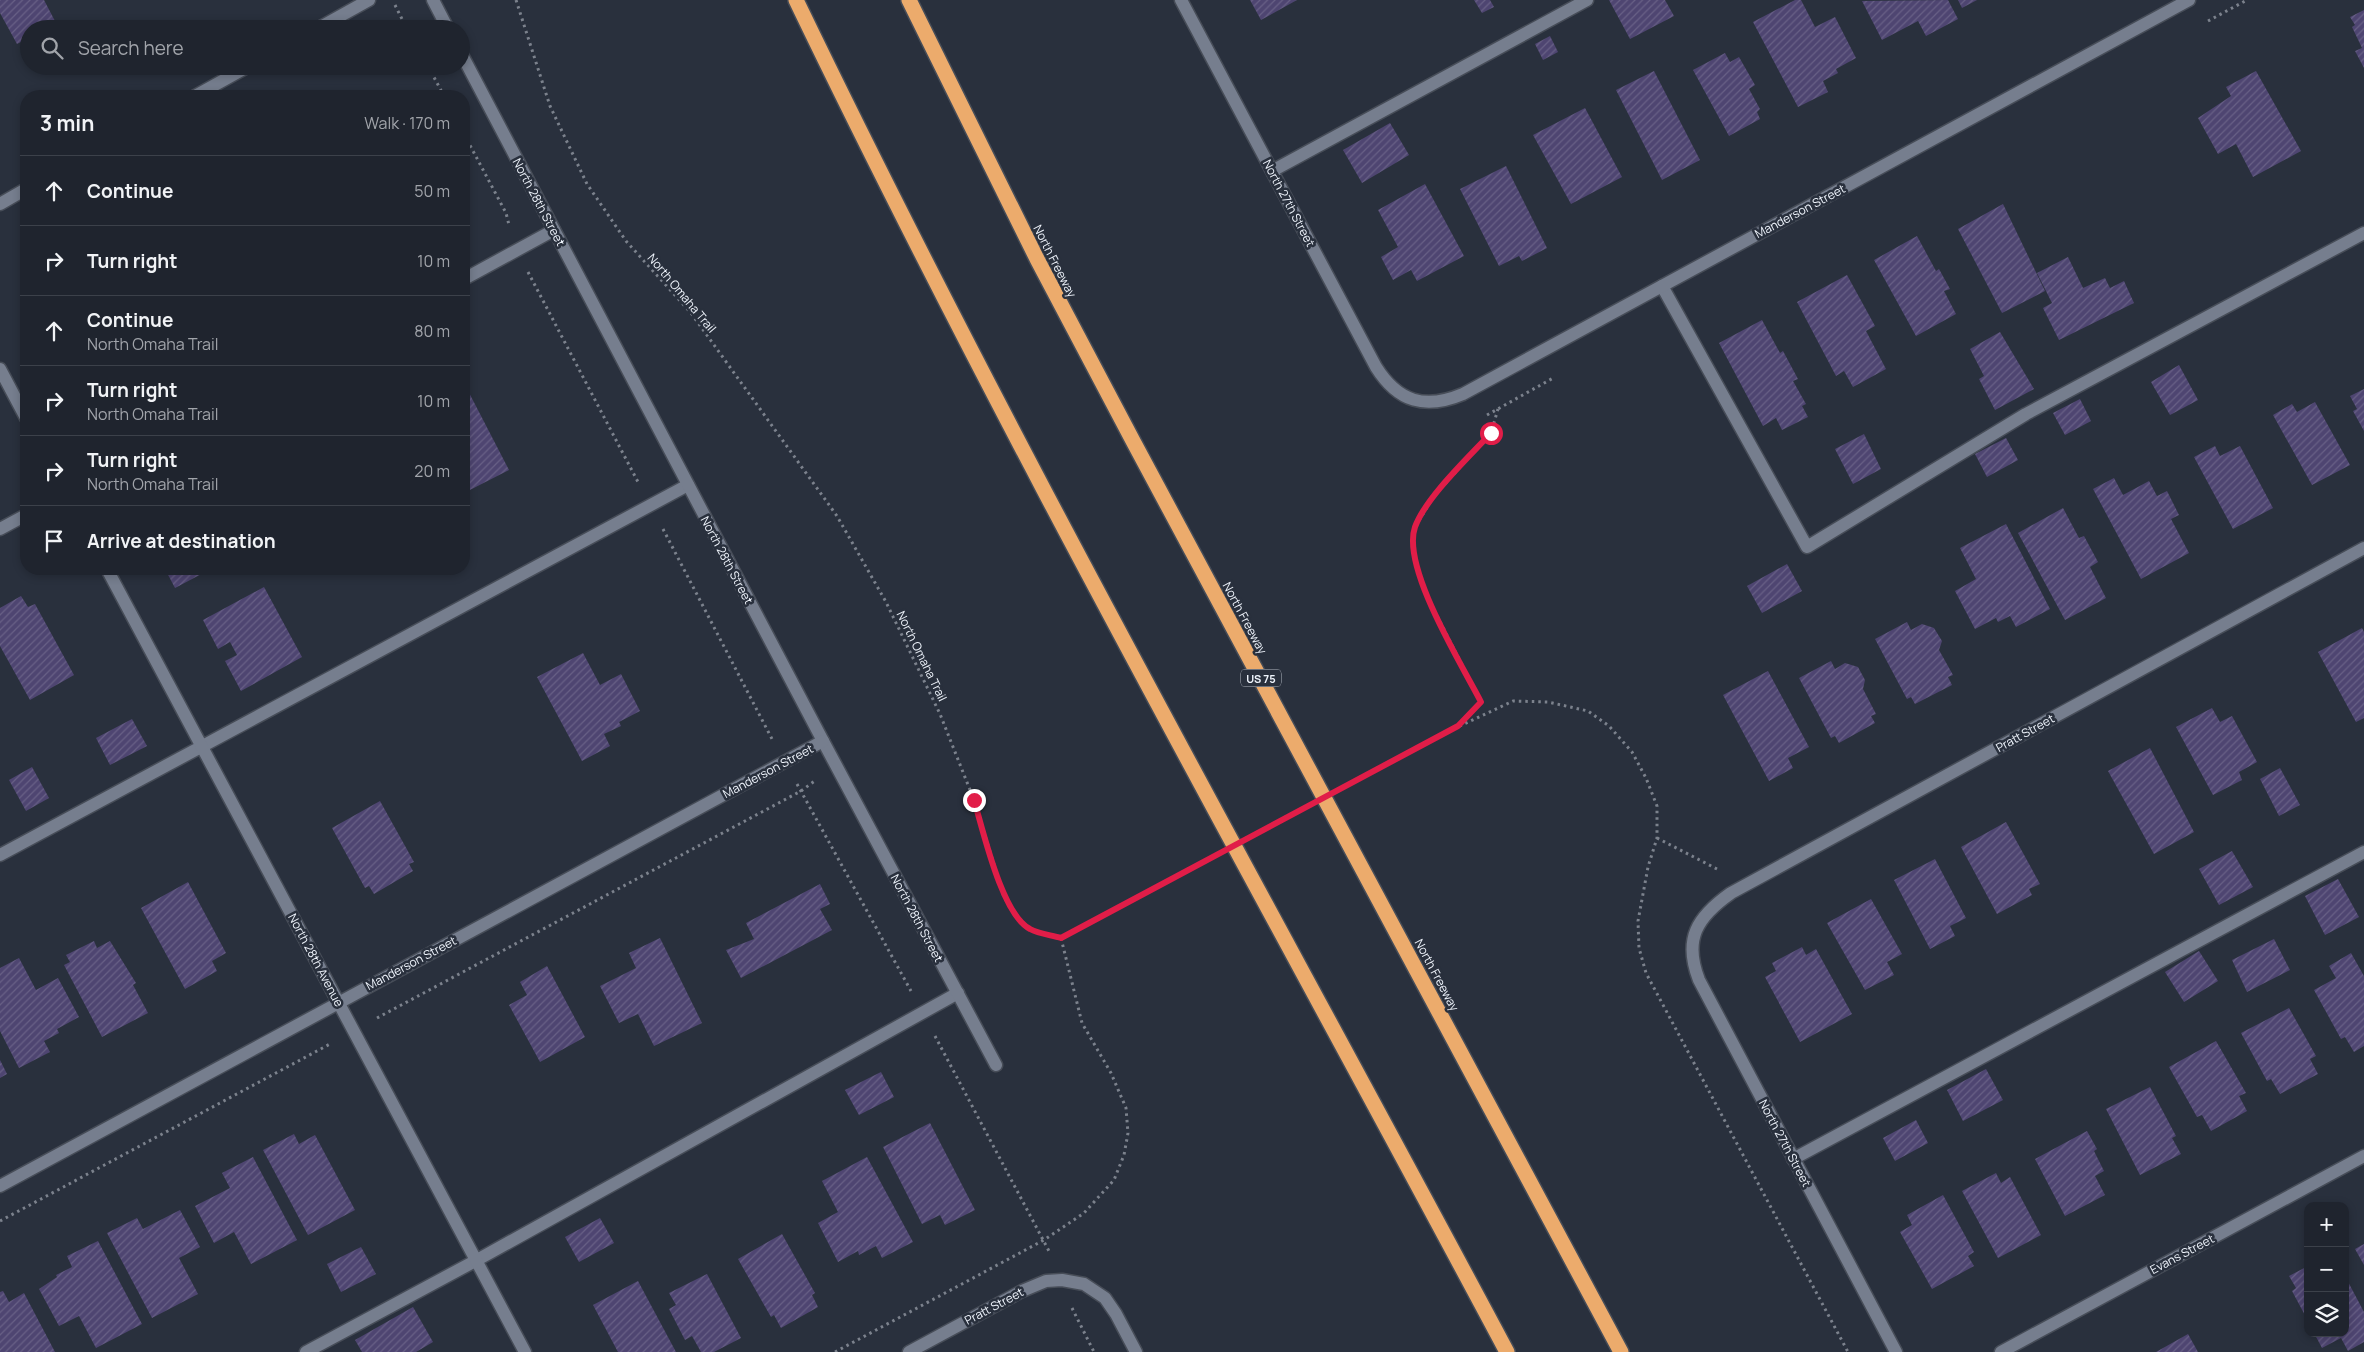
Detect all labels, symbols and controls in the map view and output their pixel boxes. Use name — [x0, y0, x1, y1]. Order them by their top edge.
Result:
search box — [20, 20, 470, 75]
icon: search — [38, 34, 66, 62]
text: Search here — [78, 35, 184, 61]
text: 3 min — [40, 109, 94, 137]
text: Walk · 170 m — [364, 112, 450, 134]
street label: North 28th Street — [509, 155, 569, 249]
street label: North 27th Street — [1259, 156, 1319, 250]
icon: ahead — [40, 177, 68, 205]
text: Continue — [87, 178, 173, 204]
text: 50 m — [414, 180, 450, 202]
street label: Manderson Street — [1752, 180, 1848, 242]
street label: North Freeway — [1029, 222, 1081, 301]
icon: right — [40, 247, 68, 275]
text: Turn right — [87, 248, 177, 274]
text: 10 m — [417, 250, 450, 272]
street label: North Omaha Trail — [644, 250, 720, 336]
text: Continue — [87, 307, 173, 333]
icon: ahead — [40, 317, 68, 345]
text: 80 m — [414, 320, 450, 342]
text: North Omaha Trail — [87, 333, 218, 355]
text: Turn right — [87, 377, 177, 403]
icon: right — [40, 387, 68, 415]
text: 10 m — [417, 390, 450, 412]
text: North Omaha Trail — [87, 403, 218, 425]
route start — [1480, 422, 1503, 445]
text: Turn right — [87, 447, 177, 473]
icon: right — [40, 457, 68, 485]
text: 20 m — [414, 460, 450, 482]
text: North Omaha Trail — [87, 473, 218, 495]
street label: North 28th Street — [697, 513, 757, 607]
icon: arrive — [40, 527, 68, 555]
text: Arrive at destination — [87, 528, 276, 554]
street label: North Freeway — [1219, 579, 1271, 658]
street label: North Omaha Trail — [893, 608, 951, 704]
road number: US 75 — [1241, 670, 1281, 686]
street label: Pratt Street — [1993, 710, 2058, 756]
street label: Manderson Street — [720, 740, 816, 802]
route end — [963, 789, 986, 812]
street label: North 28th Street — [887, 871, 947, 965]
street label: North 28th Avenue — [284, 910, 348, 1010]
street label: Manderson Street — [363, 932, 459, 994]
street label: North Freeway — [1411, 936, 1463, 1015]
street label: North 27th Street — [1755, 1096, 1815, 1190]
map controls — [2304, 1202, 2349, 1337]
button: + — [2304, 1202, 2349, 1247]
street label: Evans Street — [2147, 1230, 2217, 1278]
button: − — [2304, 1247, 2349, 1292]
street label: Pratt Street — [962, 1283, 1027, 1329]
button: layers — [2304, 1292, 2349, 1337]

